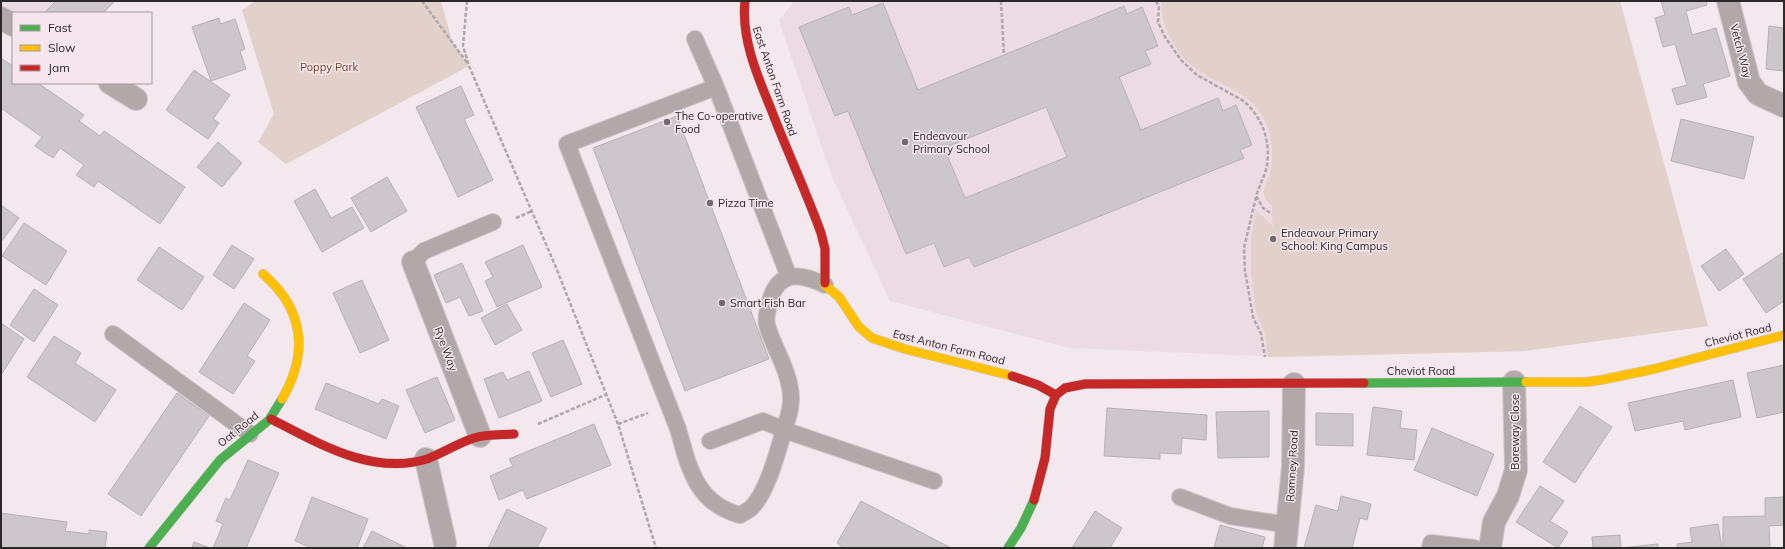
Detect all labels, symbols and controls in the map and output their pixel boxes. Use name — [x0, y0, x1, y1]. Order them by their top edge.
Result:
legend — [12, 12, 152, 84]
text: Fast — [48, 20, 72, 35]
street label: Vetch Way — [1727, 22, 1755, 80]
street label: East Anton Farm Road — [750, 24, 800, 138]
text: Slow — [48, 40, 76, 55]
text: Jam — [48, 60, 70, 75]
park label: Poppy Park — [300, 60, 358, 74]
place label: The Co-operative Food — [675, 109, 763, 136]
marker: The Co-operative Food — [662, 117, 672, 127]
place label: Endeavour Primary School — [913, 129, 990, 156]
marker: Endeavour Primary School — [900, 137, 910, 147]
place label: Pizza Time — [718, 196, 774, 210]
marker: Pizza Time — [705, 198, 715, 208]
place label: Endeavour Primary School: King Campus — [1281, 226, 1388, 253]
marker: Endeavour Primary School: King Campus — [1268, 234, 1278, 244]
place label: Smart Fish Bar — [730, 296, 806, 310]
marker: Smart Fish Bar — [717, 298, 727, 308]
street label: Cheviot Road — [1703, 320, 1773, 350]
street label: Rye Way — [431, 325, 461, 373]
street label: East Anton Farm Road — [891, 326, 1007, 368]
street label: Cheviot Road — [1387, 364, 1455, 378]
street label: Boreway Close — [1508, 394, 1522, 470]
street label: Oat Road — [215, 408, 261, 450]
street label: Romney Road — [1283, 430, 1301, 502]

